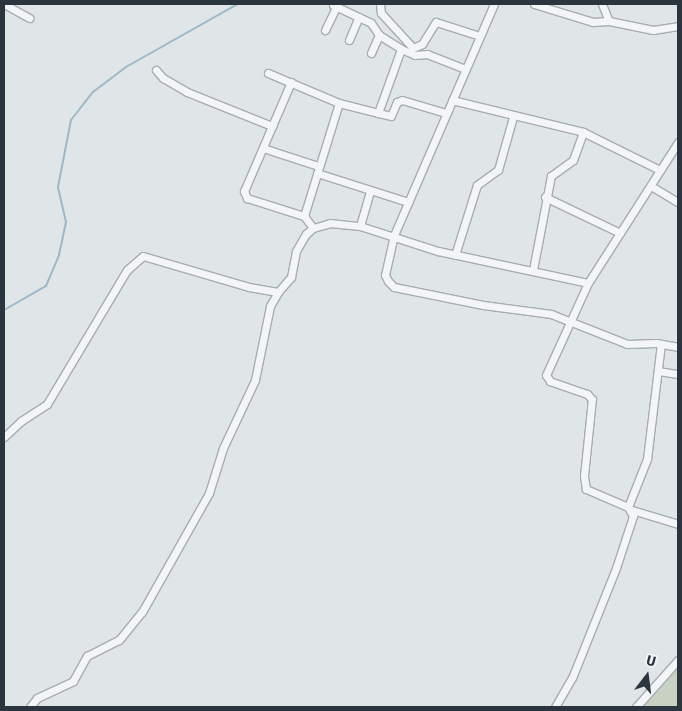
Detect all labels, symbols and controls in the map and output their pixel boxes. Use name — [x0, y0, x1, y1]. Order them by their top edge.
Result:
north arrow — [622, 651, 672, 701]
text: U — [644, 652, 658, 670]

